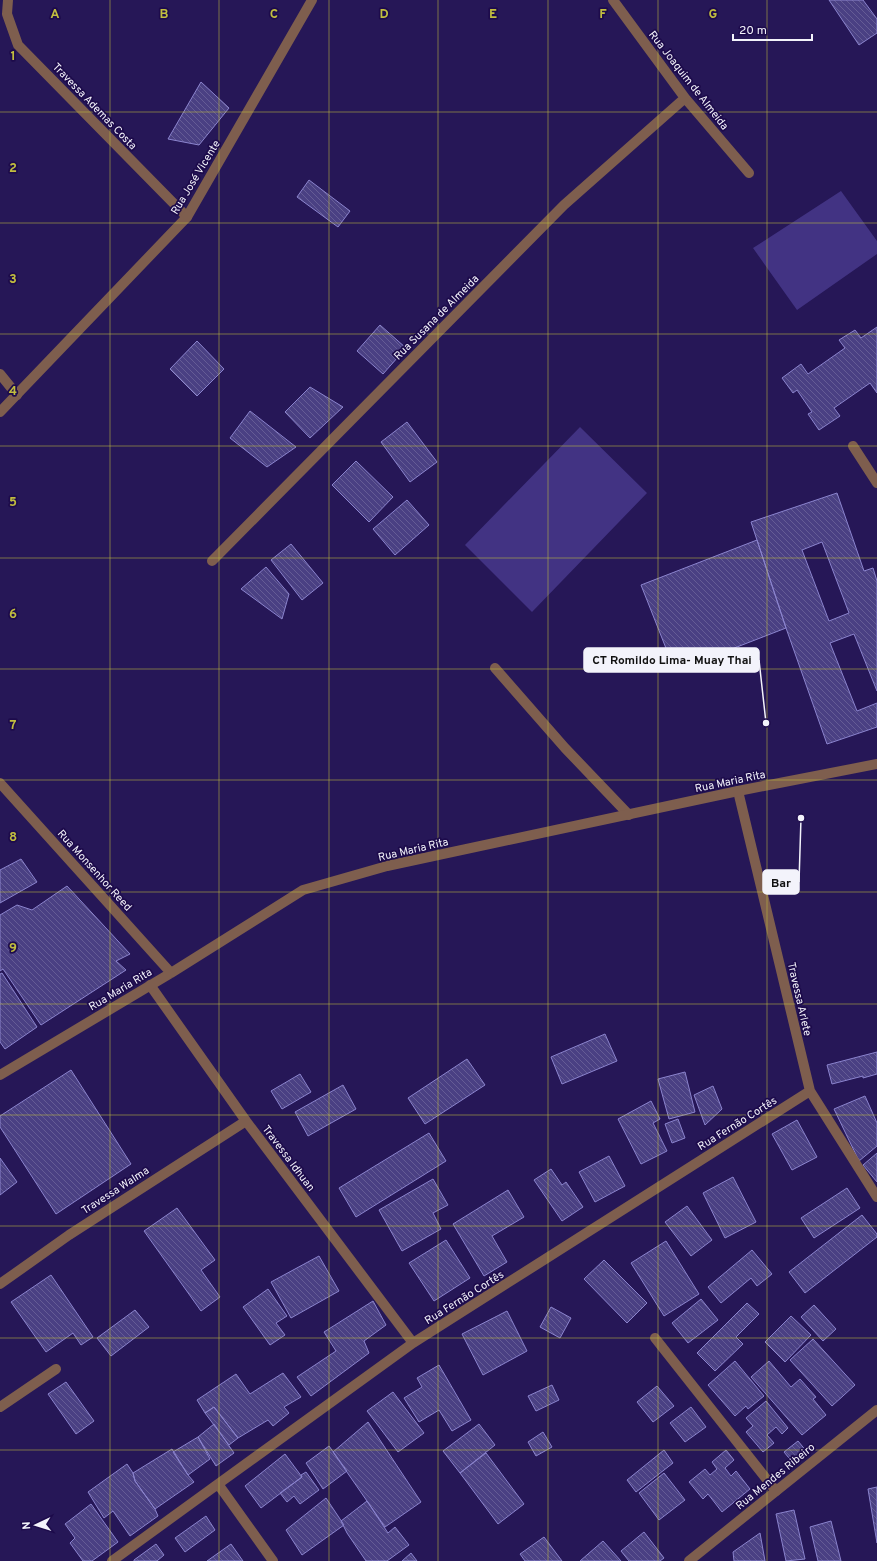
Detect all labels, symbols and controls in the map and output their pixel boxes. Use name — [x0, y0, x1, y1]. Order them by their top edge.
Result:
text: A — [50, 7, 60, 23]
text: B — [160, 7, 169, 23]
text: C — [270, 7, 278, 23]
text: D — [379, 7, 389, 23]
text: E — [489, 7, 497, 23]
text: F — [599, 7, 607, 23]
text: G — [709, 7, 718, 23]
scale bar — [733, 16, 812, 42]
text: 20 m — [739, 23, 767, 39]
street label: Rua Joaquim de Almeida — [645, 28, 731, 133]
text: 1 — [10, 49, 16, 65]
street label: Travessa Ademas Costa — [49, 60, 140, 153]
street label: Rua José Vicente — [168, 138, 224, 217]
text: 2 — [9, 161, 17, 177]
text: 3 — [9, 272, 17, 288]
street label: Rua Susana de Almeida — [391, 272, 482, 363]
text: 4 — [9, 384, 17, 400]
text: 5 — [9, 495, 17, 511]
text: 6 — [9, 607, 17, 623]
callout: CT Romildo Lima- Muay Thai — [584, 648, 759, 672]
text: CT Romildo Lima- Muay Thai — [592, 653, 752, 669]
text: 7 — [10, 718, 17, 734]
street label: Rua Maria Rita — [694, 768, 767, 796]
street label: Rua Monsenhor Reed — [54, 827, 135, 914]
text: 8 — [9, 830, 17, 846]
street label: Rua Maria Rita — [377, 835, 450, 865]
callout: Bar — [763, 870, 799, 894]
text: Bar — [771, 876, 791, 892]
text: 9 — [9, 941, 17, 957]
street label: Travessa Arlete — [784, 961, 814, 1037]
street label: Rua Maria Rita — [86, 965, 155, 1014]
street label: Rua Fernão Cortês — [695, 1094, 780, 1154]
street label: Travessa Idhuan — [259, 1123, 318, 1194]
street label: Travessa Walma — [79, 1164, 152, 1218]
street label: Rua Fernão Cortês — [422, 1268, 507, 1328]
street label: Rua Mendes Ribeiro — [733, 1440, 818, 1513]
north arrow — [16, 1505, 56, 1545]
text: N — [20, 1521, 34, 1530]

